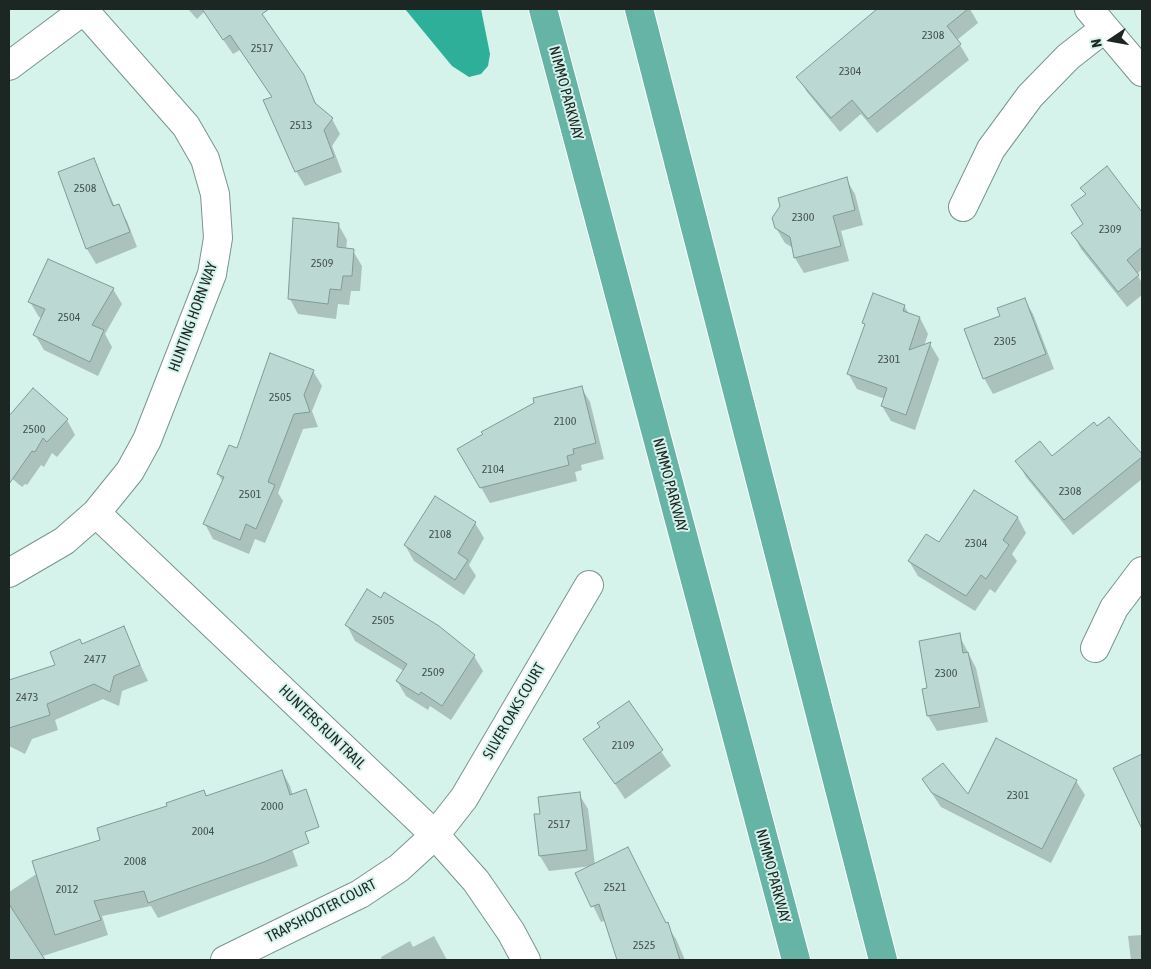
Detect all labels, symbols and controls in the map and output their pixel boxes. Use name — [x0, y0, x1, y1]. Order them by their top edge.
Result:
north arrow — [1086, 15, 1136, 65]
house number: 2308 — [922, 28, 944, 42]
text: N — [1088, 37, 1105, 49]
house number: 2517 — [251, 41, 273, 55]
street label: NIMMO PARKWAY — [545, 44, 587, 142]
house number: 2304 — [839, 64, 861, 78]
house number: 2513 — [290, 118, 312, 132]
house number: 2508 — [74, 181, 96, 195]
house number: 2300 — [792, 210, 814, 224]
house number: 2309 — [1099, 222, 1121, 236]
house number: 2509 — [311, 256, 333, 270]
street label: HUNTING HORN WAY — [165, 260, 221, 374]
house number: 2504 — [58, 310, 80, 324]
house number: 2305 — [994, 334, 1016, 348]
house number: 2301 — [878, 352, 900, 366]
house number: 2505 — [269, 390, 291, 404]
house number: 2100 — [554, 414, 576, 428]
house number: 2500 — [23, 422, 45, 436]
street label: NIMMO PARKWAY — [649, 436, 691, 534]
house number: 2104 — [482, 462, 504, 476]
house number: 2308 — [1059, 484, 1081, 498]
house number: 2501 — [239, 487, 261, 501]
house number: 2108 — [429, 527, 451, 541]
house number: 2304 — [965, 536, 987, 550]
house number: 2505 — [372, 613, 394, 627]
house number: 2477 — [84, 652, 106, 666]
street label: SILVER OAKS COURT — [479, 660, 549, 762]
house number: 2509 — [422, 665, 444, 679]
house number: 2300 — [935, 666, 957, 680]
street label: HUNTERS RUN TRAIL — [275, 681, 369, 773]
house number: 2473 — [16, 690, 38, 704]
house number: 2109 — [612, 738, 634, 752]
house number: 2301 — [1007, 788, 1029, 802]
house number: 2000 — [261, 799, 283, 813]
house number: 2517 — [548, 817, 570, 831]
house number: 2004 — [192, 824, 214, 838]
street label: NIMMO PARKWAY — [752, 827, 794, 925]
house number: 2008 — [124, 854, 146, 868]
street label: TRAPSHOOTER COURT — [263, 875, 379, 947]
house number: 2521 — [604, 880, 626, 894]
house number: 2012 — [56, 882, 78, 896]
house number: 2525 — [633, 938, 655, 952]

